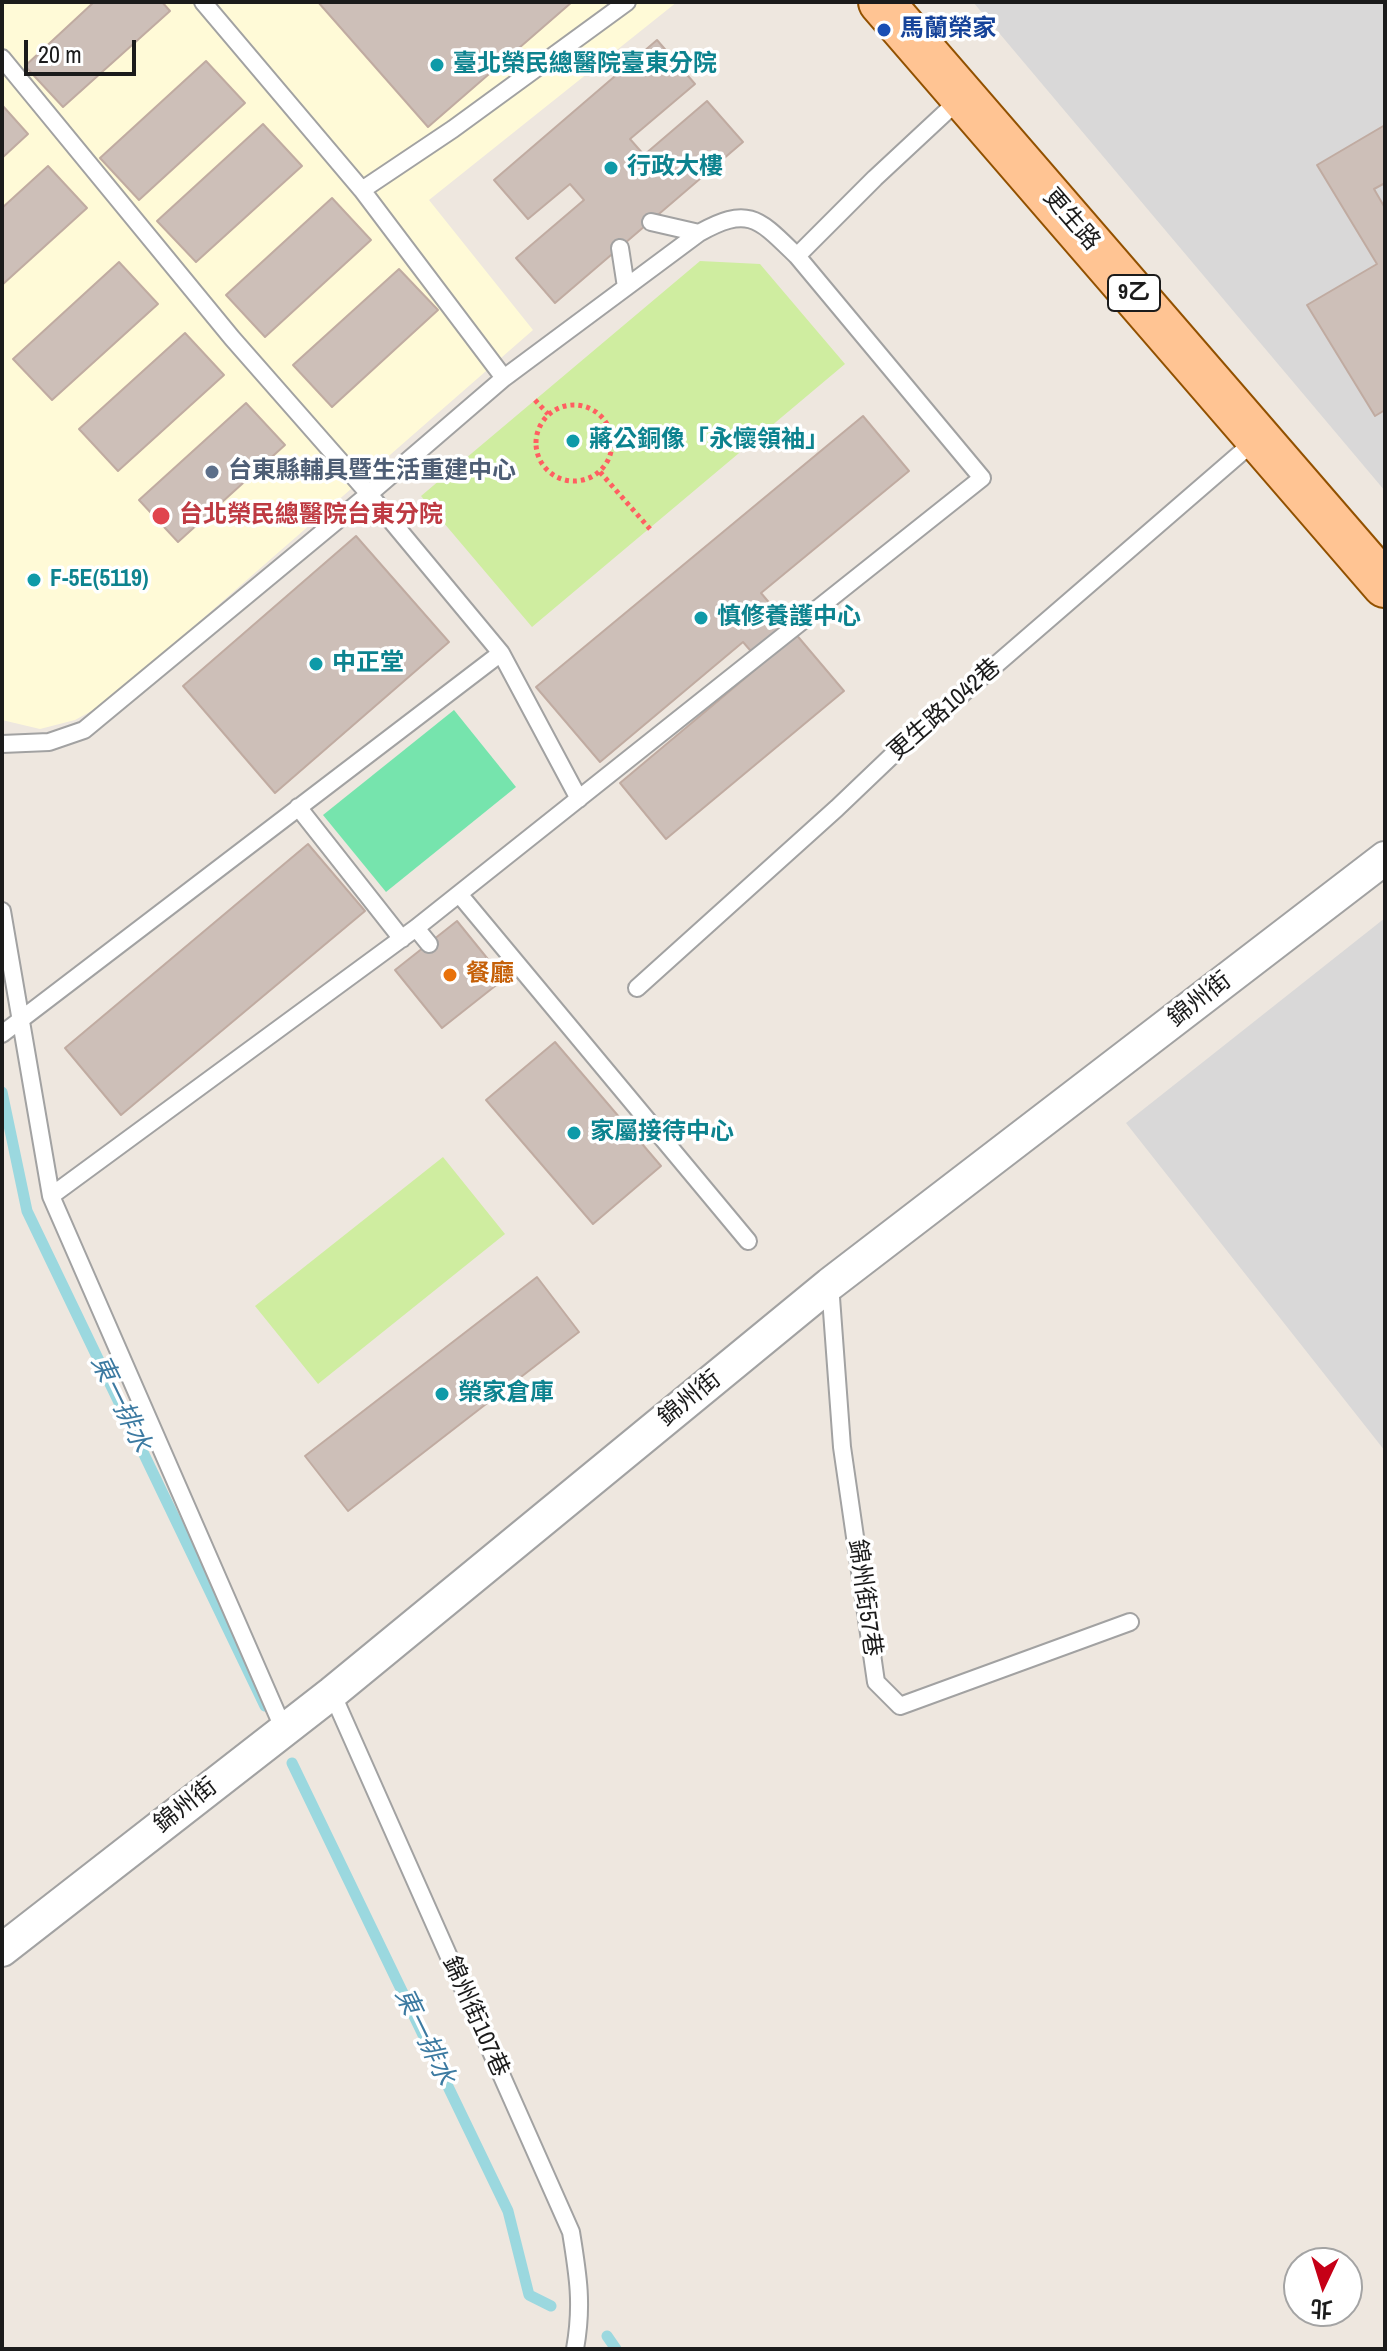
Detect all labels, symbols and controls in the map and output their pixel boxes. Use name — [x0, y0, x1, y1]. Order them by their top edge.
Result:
place label: 馬蘭榮家 — [900, 16, 996, 44]
marker: 馬蘭榮家 — [875, 21, 893, 39]
scale bar — [28, 24, 140, 74]
text: 20 m — [38, 38, 82, 70]
place label: 臺北榮民總醫院臺東分院 — [453, 51, 717, 79]
marker: 臺北榮民總醫院臺東分院 — [428, 56, 446, 74]
place label: 行政大樓 — [627, 154, 723, 182]
marker: 行政大樓 — [602, 159, 620, 177]
street label: 更生路 — [1037, 183, 1105, 257]
road number: 9乙 — [1108, 275, 1160, 311]
place label: 蔣公銅像「永懷領袖」 — [589, 427, 829, 455]
marker: 蔣公銅像「永懷領袖」 — [564, 432, 582, 450]
place label: 台東縣輔具暨生活重建中心 — [228, 458, 516, 486]
marker: 台東縣輔具暨生活重建中心 — [203, 463, 221, 481]
place label: 台北榮民總醫院台東分院 — [179, 502, 443, 530]
marker: 台北榮民總醫院台東分院 — [150, 505, 172, 527]
place label: F-5E(5119) — [50, 566, 148, 594]
marker: F-5E(5119) — [25, 571, 43, 589]
place label: 慎修養護中心 — [717, 604, 861, 632]
marker: 慎修養護中心 — [692, 609, 710, 627]
place label: 中正堂 — [332, 650, 404, 678]
street label: 更生路1042巷 — [883, 653, 1007, 767]
marker: 中正堂 — [307, 655, 325, 673]
place label: 餐廳 — [466, 961, 514, 989]
marker: 餐廳 — [441, 966, 459, 984]
street label: 錦州街 — [1163, 966, 1237, 1034]
place label: 家屬接待中心 — [590, 1119, 734, 1147]
marker: 家屬接待中心 — [565, 1124, 583, 1142]
water label: 東一排水 — [83, 1350, 157, 1458]
street label: 錦州街 — [653, 1365, 727, 1433]
place label: 榮家倉庫 — [458, 1380, 554, 1408]
marker: 榮家倉庫 — [433, 1385, 451, 1403]
street label: 錦州街57巷 — [842, 1538, 886, 1658]
street label: 錦州街 — [149, 1772, 223, 1840]
street label: 錦州街107巷 — [436, 1952, 514, 2082]
water label: 東一排水 — [387, 1983, 461, 2091]
north arrow — [1283, 2247, 1363, 2327]
text: 北 — [1309, 2293, 1334, 2325]

